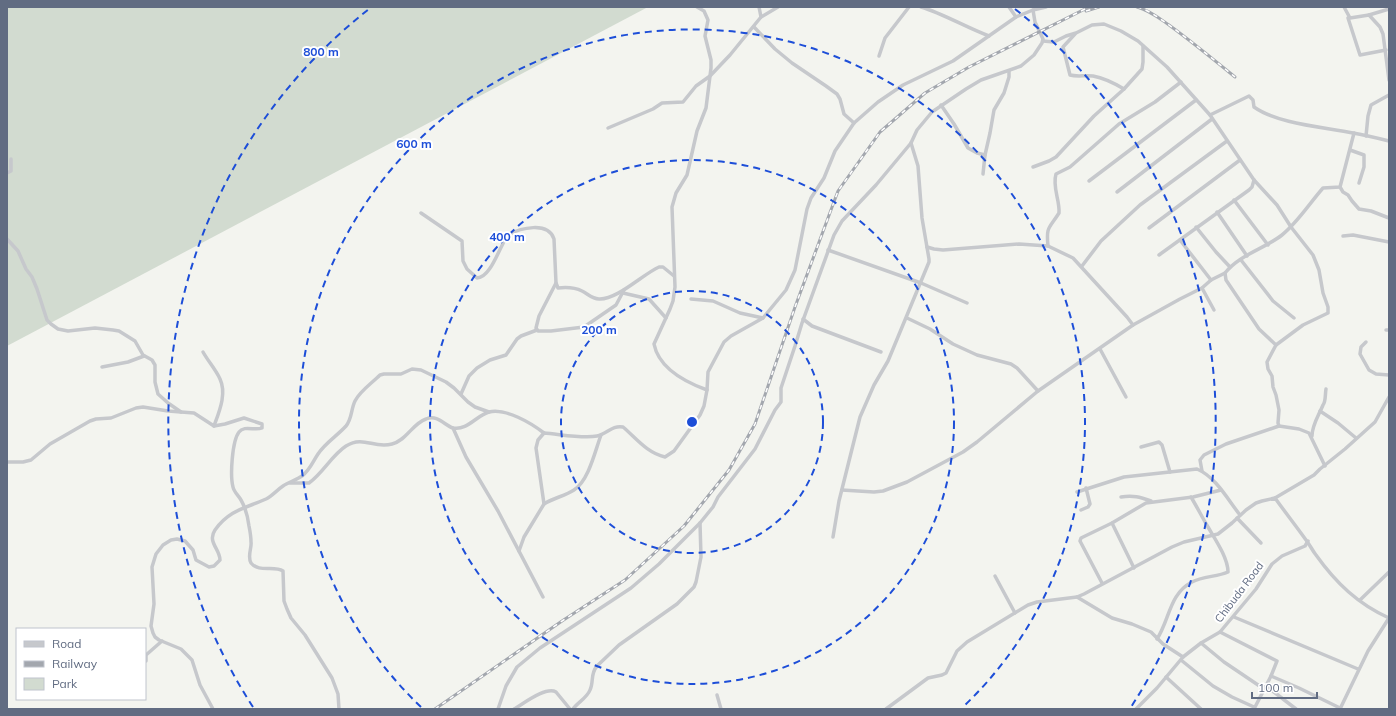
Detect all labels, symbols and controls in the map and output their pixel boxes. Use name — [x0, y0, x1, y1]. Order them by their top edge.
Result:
text: 800 m — [303, 44, 339, 59]
text: 600 m — [396, 136, 432, 151]
text: 400 m — [489, 229, 525, 244]
text: 200 m — [581, 322, 617, 337]
centre of rings — [685, 415, 699, 429]
street label: Chibuda Road — [1212, 559, 1266, 625]
legend — [16, 628, 146, 700]
text: Road — [52, 636, 81, 651]
text: Railway — [52, 656, 98, 671]
scale bar — [1252, 674, 1317, 700]
text: Park — [52, 676, 78, 691]
text: 100 m — [1258, 680, 1293, 695]

